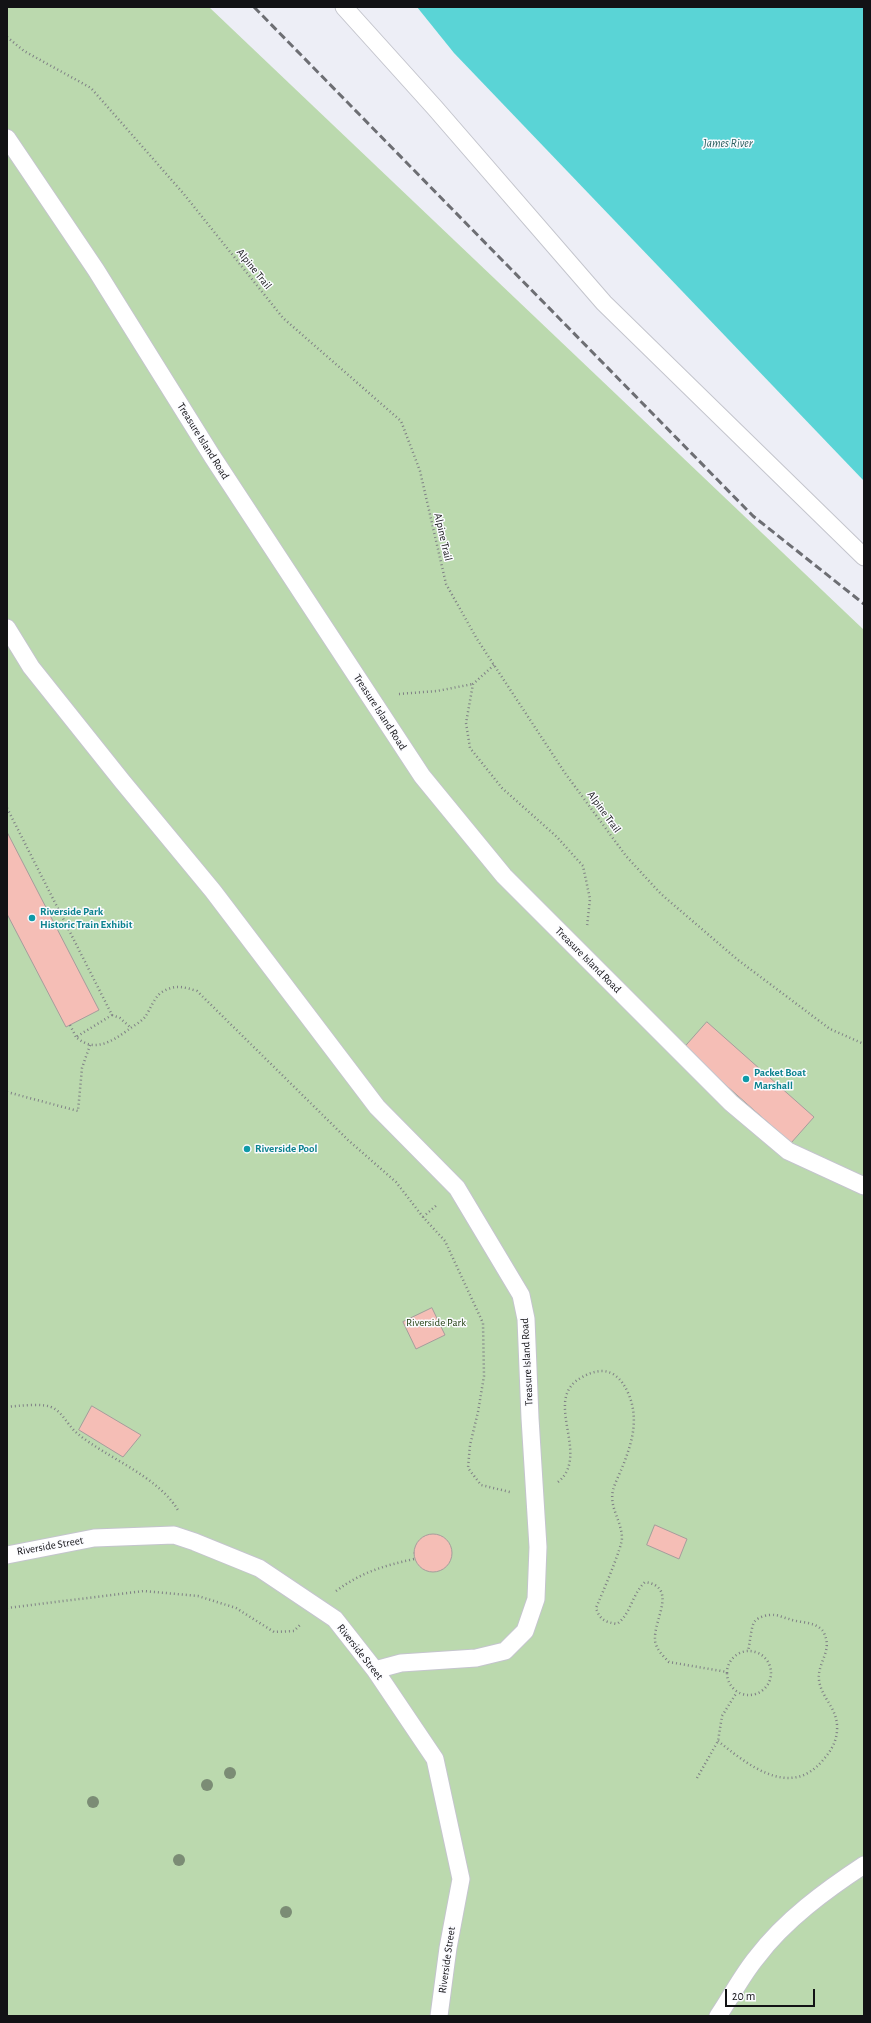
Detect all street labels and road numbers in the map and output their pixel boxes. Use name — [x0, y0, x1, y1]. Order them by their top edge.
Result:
street label: Alpine Trail — [234, 246, 274, 292]
street label: Treasure Island Road — [174, 400, 232, 482]
street label: Alpine Trail — [431, 512, 455, 562]
street label: Treasure Island Road — [351, 672, 409, 752]
street label: Alpine Trail — [584, 789, 624, 835]
street label: Treasure Island Road — [552, 924, 624, 996]
street label: Treasure Island Road — [518, 1318, 536, 1406]
street label: Riverside Street — [16, 1534, 84, 1558]
street label: Riverside Street — [334, 1622, 386, 1682]
street label: Riverside Street — [436, 1926, 458, 1994]

